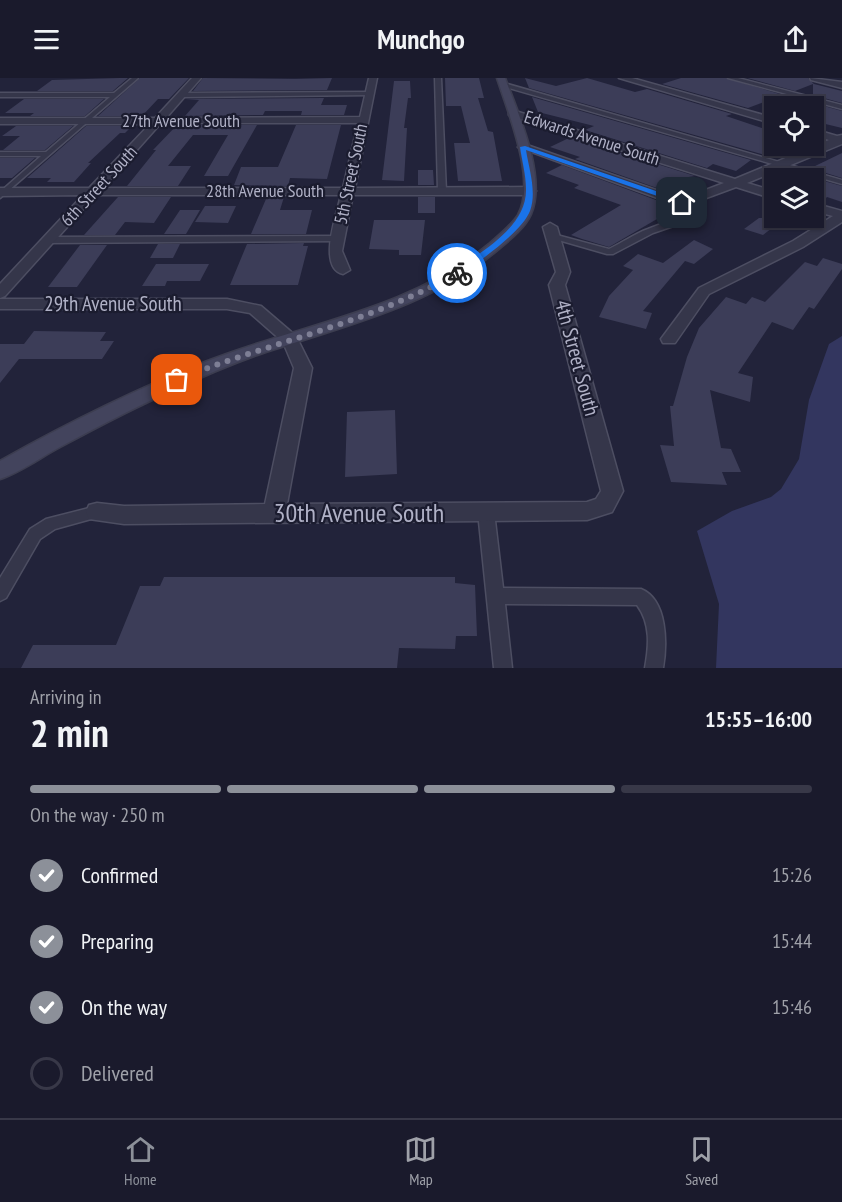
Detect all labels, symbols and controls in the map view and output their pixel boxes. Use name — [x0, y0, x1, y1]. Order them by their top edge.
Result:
text: Munchgo — [377, 22, 465, 56]
icon: menu — [30, 23, 63, 56]
icon: share — [779, 23, 812, 56]
map controls — [764, 96, 824, 228]
button: locate — [764, 96, 824, 156]
street label: Edwards Avenue South — [522, 105, 663, 170]
street label: 27th Avenue South — [122, 109, 240, 132]
street label: 5th Street South — [329, 122, 372, 226]
street label: 6th Street South — [55, 141, 142, 231]
button: layers — [764, 168, 824, 228]
pin — [656, 177, 707, 228]
street label: 28th Avenue South — [206, 179, 324, 202]
icon: home — [665, 186, 698, 219]
courier — [427, 243, 487, 303]
icon: bike — [441, 257, 474, 290]
street label: 29th Avenue South — [44, 290, 182, 317]
street label: 4th Street South — [549, 297, 606, 419]
pin — [151, 354, 202, 405]
icon: bag — [160, 363, 193, 396]
street label: 30th Avenue South — [274, 496, 444, 529]
text: Arriving in — [30, 684, 102, 710]
text: 15:55–16:00 — [705, 705, 812, 733]
text: 2 min — [30, 707, 109, 758]
text: On the way · 250 m — [30, 802, 165, 828]
icon: check — [30, 859, 63, 892]
text: Confirmed — [81, 861, 158, 889]
text: 15:26 — [772, 862, 812, 888]
icon: check — [30, 925, 63, 958]
text: Preparing — [81, 927, 154, 955]
text: 15:44 — [772, 928, 812, 954]
icon: check — [30, 991, 63, 1024]
text: On the way — [81, 993, 167, 1021]
text: 15:46 — [772, 994, 812, 1020]
text: Delivered — [81, 1059, 154, 1087]
tab: Home — [124, 1133, 157, 1189]
tab: Map — [404, 1133, 437, 1189]
tab: Saved — [685, 1133, 718, 1189]

